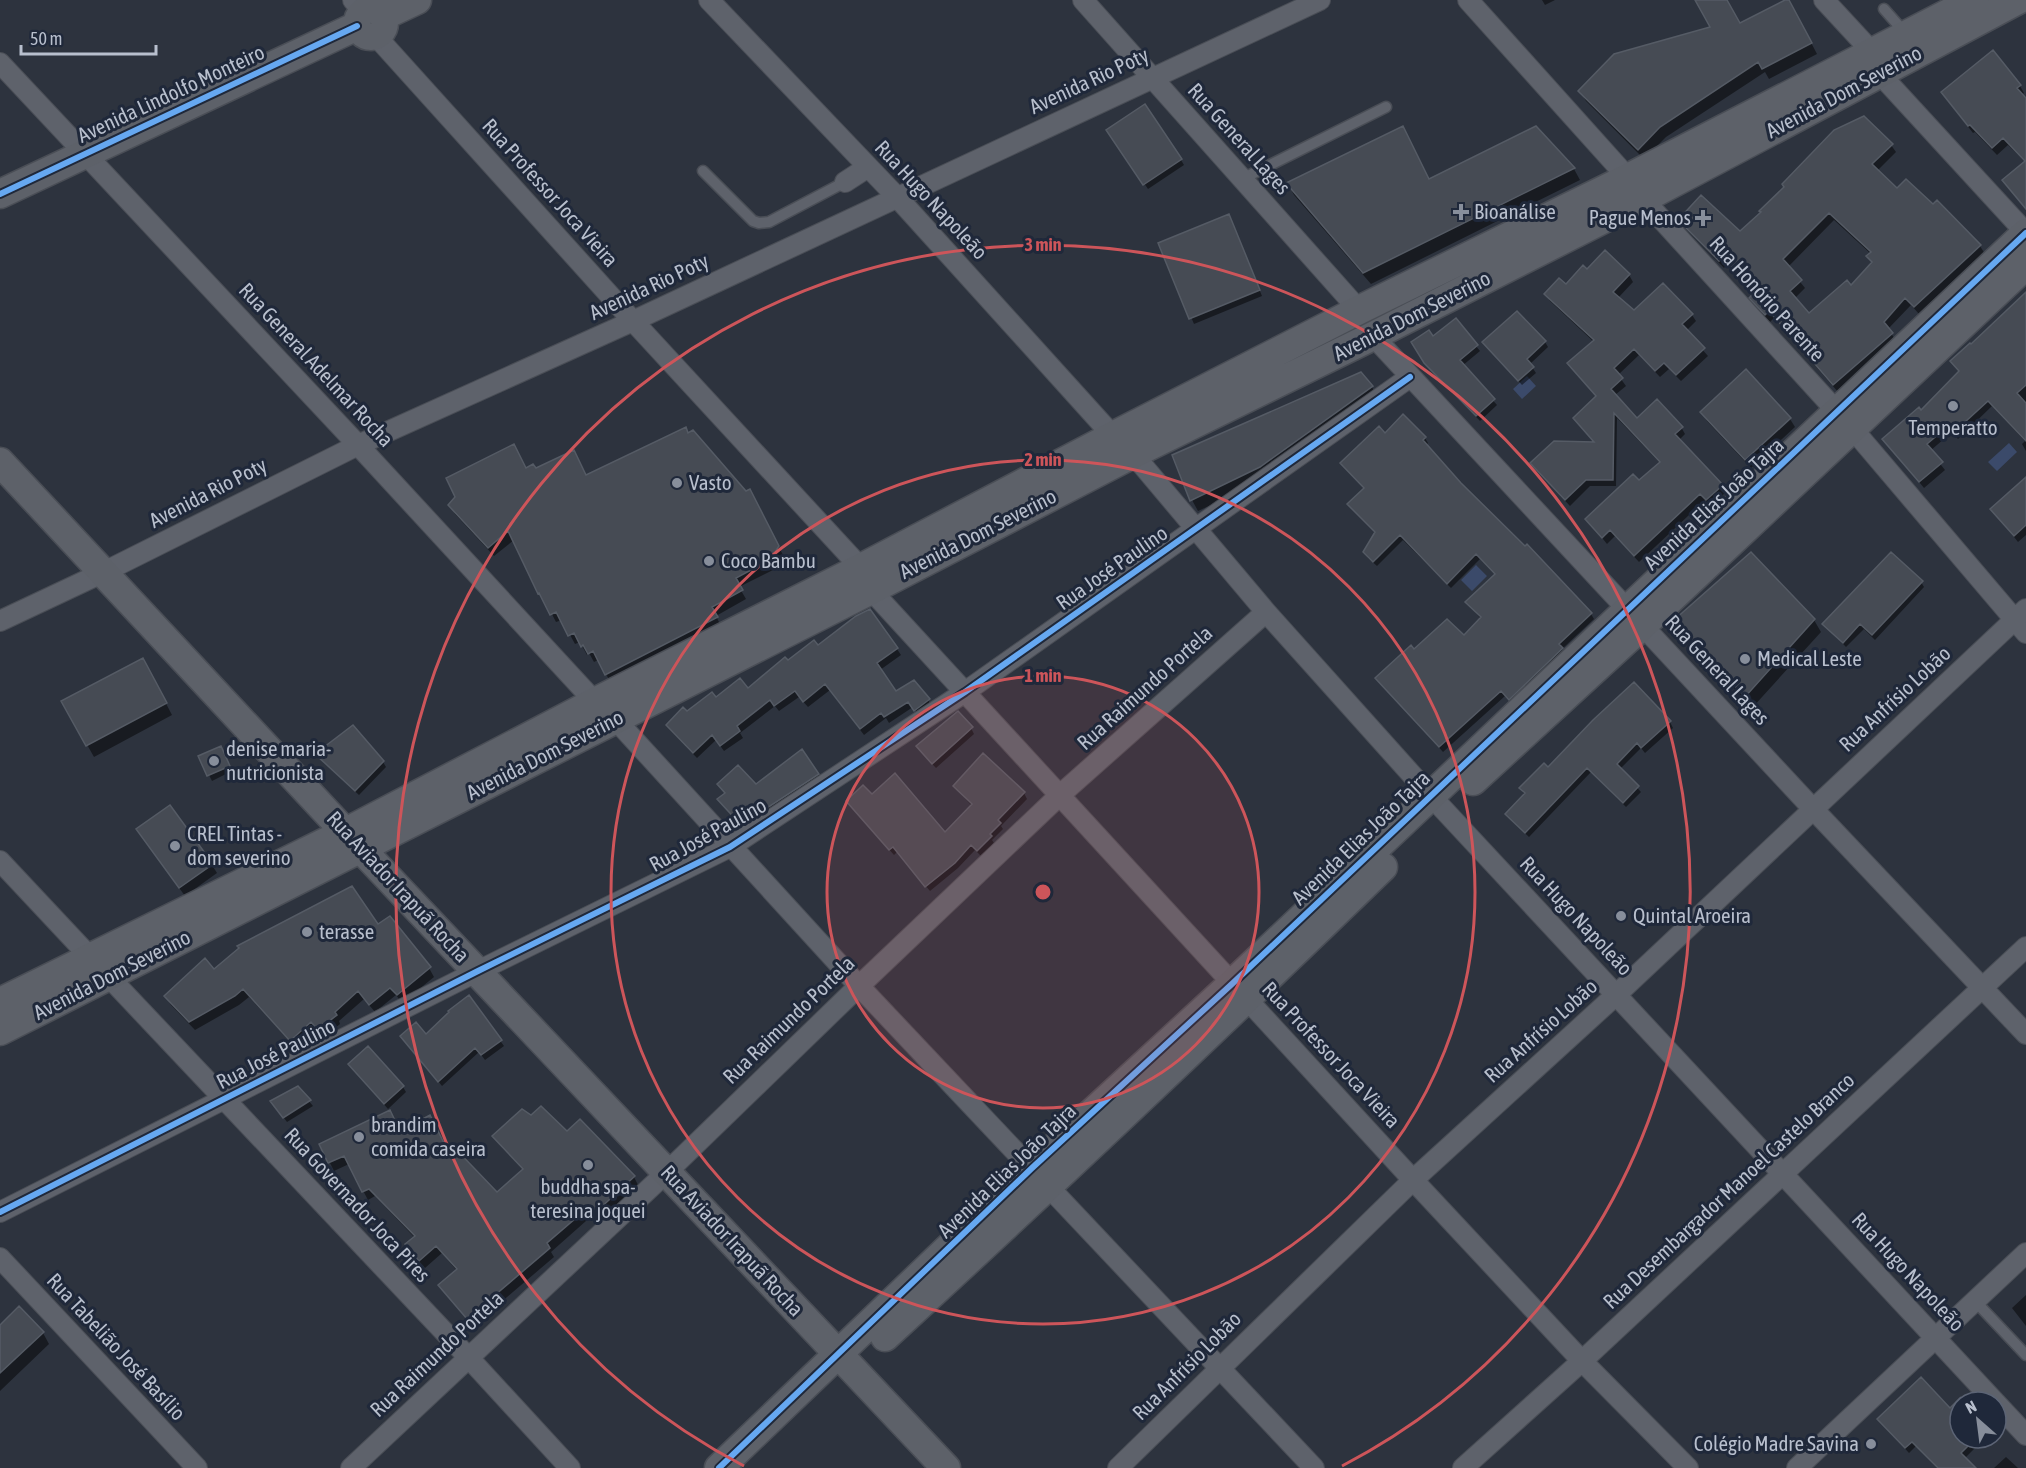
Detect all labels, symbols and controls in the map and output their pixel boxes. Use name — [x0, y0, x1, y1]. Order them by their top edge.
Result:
scale bar — [21, 18, 156, 56]
text: 50 m — [30, 28, 62, 49]
street label: Avenida Lindolfo Monteiro — [73, 39, 268, 147]
street label: Avenida Dom Severino — [1762, 40, 1925, 142]
street label: Avenida Rio Poty — [1025, 42, 1152, 118]
street label: Rua General Lages — [1184, 78, 1296, 199]
street label: Rua Professor Joca Vieira — [478, 113, 623, 271]
street label: Rua Hugo Napoleão — [871, 135, 993, 264]
place label: Bioanálise — [1474, 199, 1556, 223]
marker: Bioanálise — [1452, 203, 1470, 221]
place label: Pague Menos — [1589, 205, 1691, 229]
marker: Pague Menos — [1696, 211, 1710, 225]
street label: Rua Honório Parente — [1705, 231, 1830, 366]
text: 3 min — [1025, 234, 1062, 255]
street label: Avenida Rio Poty — [585, 248, 712, 324]
street label: Avenida Dom Severino — [1329, 265, 1494, 365]
street label: Rua General Adelmar Rocha — [235, 277, 399, 451]
marker: Temperatto — [1946, 399, 1960, 413]
place label: Temperatto — [1908, 415, 1998, 439]
street label: Avenida Elias João Tajra — [1638, 432, 1788, 574]
text: 2 min — [1025, 449, 1062, 470]
street label: Avenida Rio Poty — [145, 452, 271, 532]
place label: Vasto — [689, 470, 732, 494]
marker: Vasto — [670, 476, 684, 490]
street label: Avenida Dom Severino — [895, 483, 1060, 583]
street label: Rua José Paulino — [1051, 520, 1172, 614]
place label: Coco Bambu — [721, 548, 816, 572]
marker: Coco Bambu — [702, 554, 716, 568]
street label: Rua General Lages — [1661, 610, 1775, 729]
street label: Rua Raimundo Portela — [1072, 620, 1217, 754]
street label: Rua Anfrísio Lobão — [1834, 641, 1955, 756]
place label: Medical Leste — [1757, 646, 1862, 670]
marker: Medical Leste — [1738, 652, 1752, 666]
text: 1 min — [1025, 665, 1062, 686]
street label: Avenida Dom Severino — [462, 704, 627, 804]
place label: denise maria- nutricionista — [226, 736, 331, 784]
marker: denise maria- nutricionista — [207, 754, 221, 768]
street label: Avenida Elias João Tajra — [1286, 765, 1434, 909]
street label: Rua José Paulino — [645, 792, 770, 876]
street label: Rua Aviador Irapuã Rocha — [323, 806, 475, 967]
place label: CREL Tintas - dom severino — [187, 821, 291, 869]
marker: CREL Tintas - dom severino — [168, 839, 182, 853]
street label: Rua Hugo Napoleão — [1516, 851, 1638, 980]
centre of rings — [1033, 882, 1053, 902]
place label: Quintal Aroeira — [1633, 903, 1751, 927]
marker: Quintal Aroeira — [1614, 909, 1628, 923]
place label: terasse — [319, 919, 374, 943]
street label: Avenida Dom Severino — [29, 924, 194, 1024]
marker: terasse — [300, 925, 314, 939]
street label: Rua Raimundo Portela — [718, 951, 859, 1088]
street label: Rua Anfrísio Lobão — [1479, 973, 1602, 1087]
street label: Rua Professor Joca Vieira — [1258, 976, 1406, 1132]
street label: Rua José Paulino — [212, 1013, 339, 1093]
street label: Rua Desembargador Manoel Castelo Branco — [1598, 1067, 1859, 1313]
street label: Avenida Elias João Tajra — [932, 1098, 1080, 1242]
place label: brandim comida caseira — [371, 1112, 486, 1160]
street label: Rua Governador Joca Pires — [280, 1122, 435, 1286]
marker: brandim comida caseira — [352, 1130, 366, 1144]
marker: buddha spa- teresina joquei — [581, 1158, 595, 1172]
street label: Rua Aviador Irapuã Rocha — [657, 1160, 809, 1321]
place label: buddha spa- teresina joquei — [530, 1174, 646, 1222]
street label: Rua Hugo Napoleão — [1848, 1207, 1970, 1336]
street label: Rua Tabelião José Basílio — [43, 1268, 191, 1425]
street label: Rua Raimundo Portela — [365, 1285, 508, 1421]
street label: Rua Anfrísio Lobão — [1127, 1306, 1245, 1424]
north arrow — [1948, 1390, 2008, 1450]
text: N — [1963, 1397, 1979, 1417]
place label: Colégio Madre Savina — [1694, 1431, 1859, 1455]
marker: Colégio Madre Savina — [1864, 1437, 1878, 1451]

